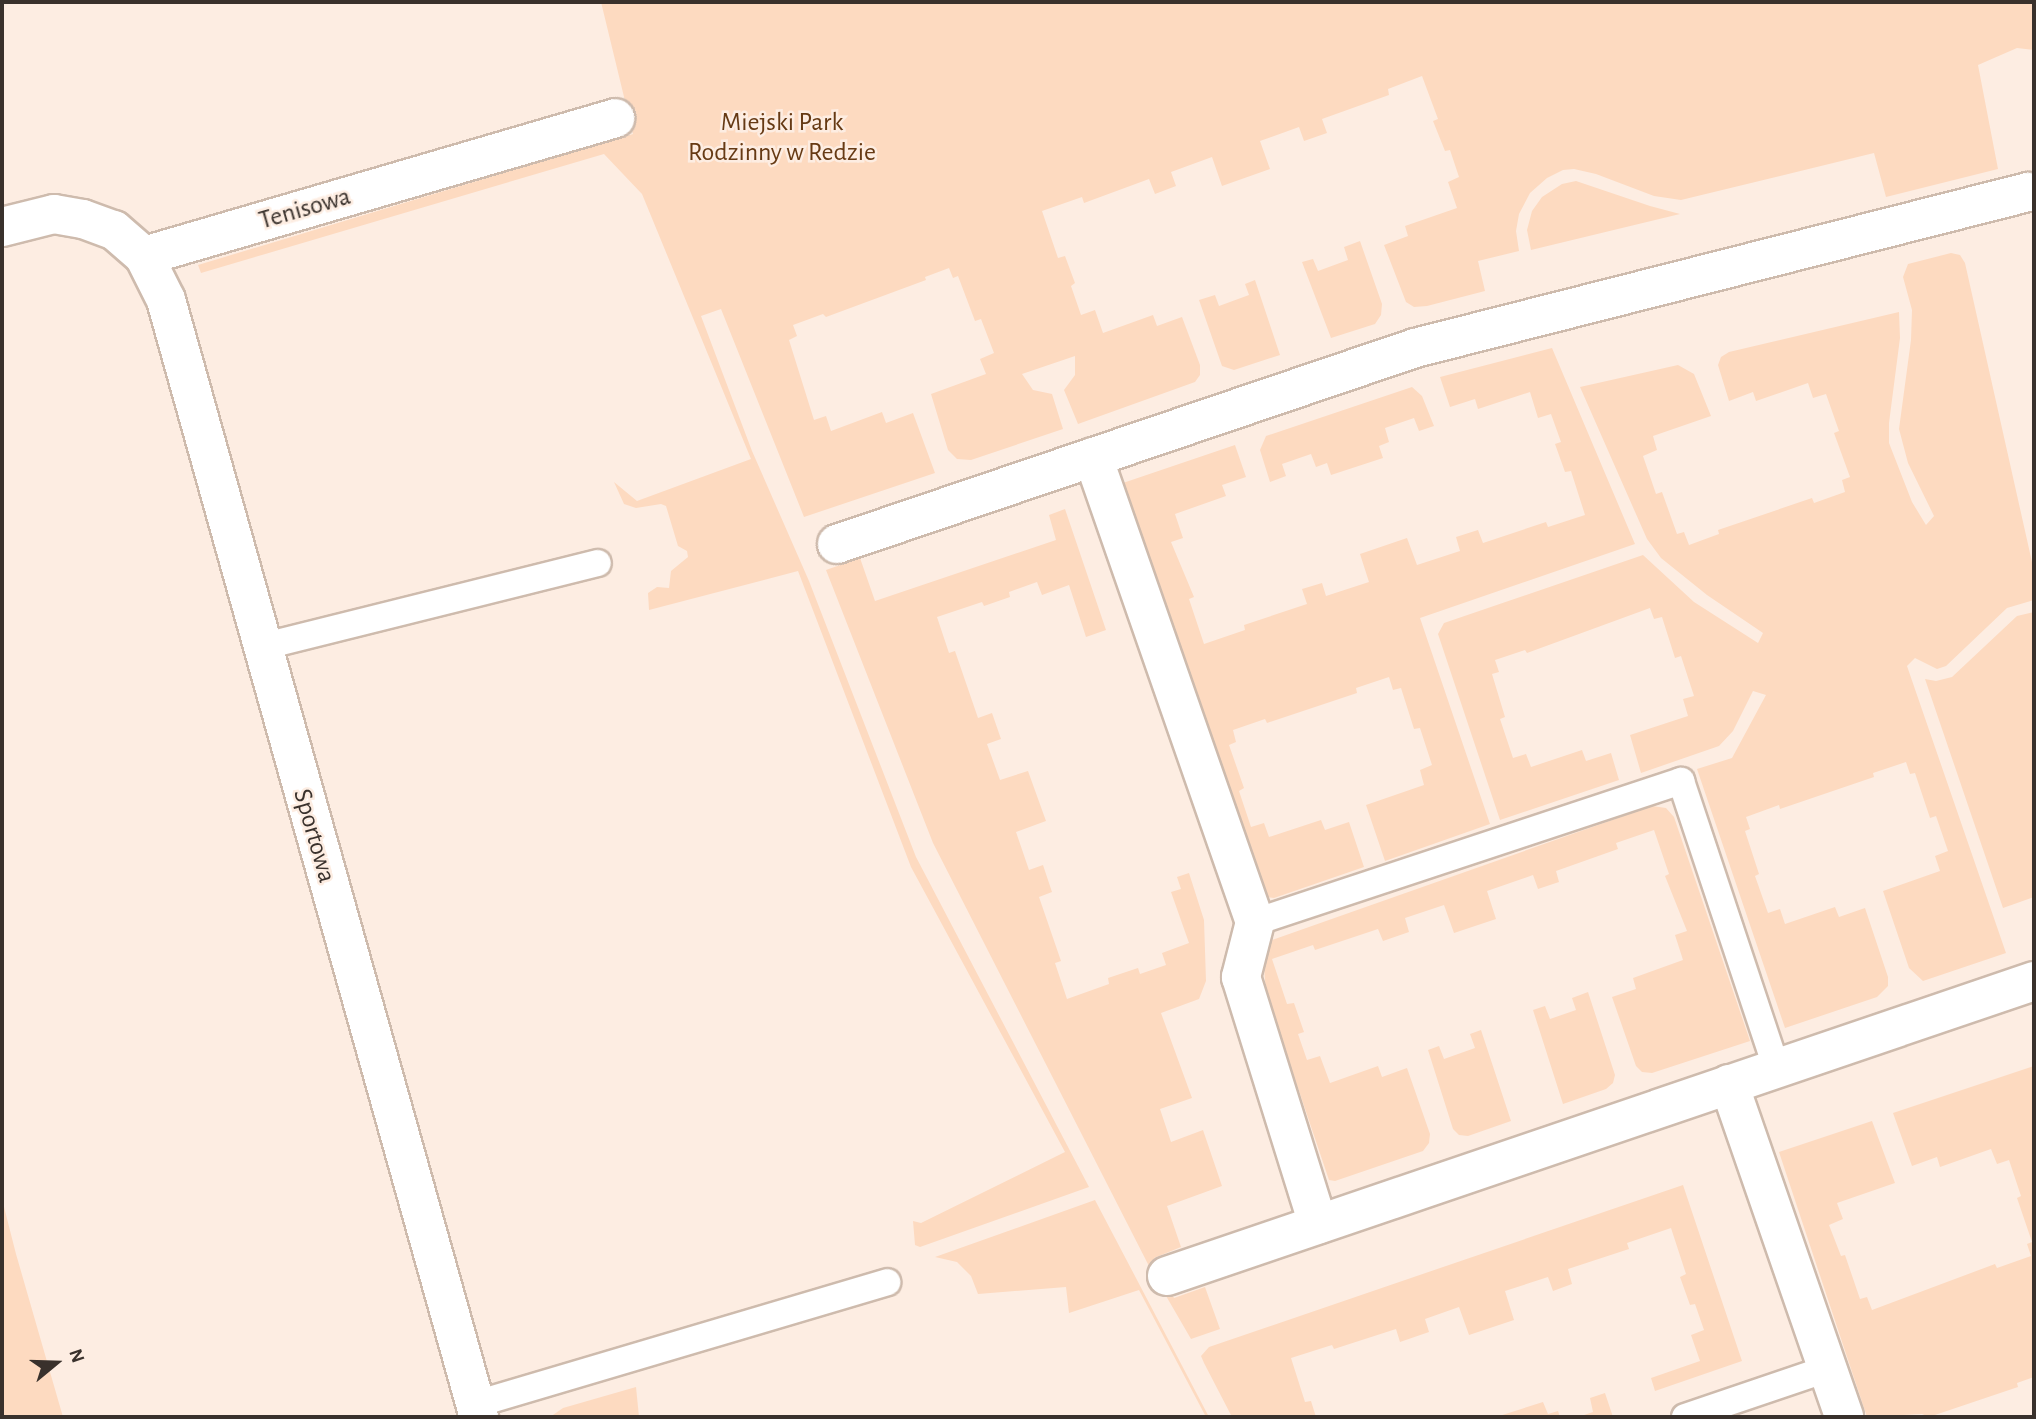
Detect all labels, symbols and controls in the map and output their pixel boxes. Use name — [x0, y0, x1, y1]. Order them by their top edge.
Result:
park label: Miejski Park Rodzinny w Redzie — [688, 107, 876, 168]
street label: Tenisowa — [256, 181, 354, 237]
street label: Sportowa — [286, 786, 342, 886]
north arrow — [21, 1328, 91, 1398]
text: N — [65, 1347, 87, 1365]

